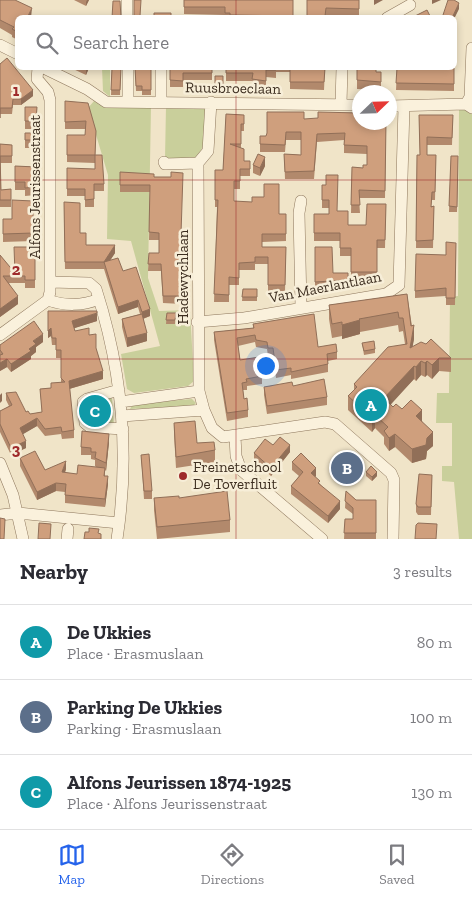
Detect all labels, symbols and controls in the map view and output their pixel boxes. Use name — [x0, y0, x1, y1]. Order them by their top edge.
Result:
search box — [15, 15, 457, 70]
icon: search — [33, 29, 61, 57]
text: Search here — [73, 31, 169, 54]
street label: Ruusbroeclaan — [185, 78, 281, 98]
text: 1 — [13, 81, 20, 100]
north arrow — [352, 85, 397, 130]
street label: Alfons Jeurissenstraat — [26, 115, 44, 259]
street label: Hadewychlaan — [174, 229, 192, 324]
text: 2 — [12, 260, 21, 279]
street label: Van Maerlantlaan — [266, 267, 383, 307]
your location — [253, 353, 279, 379]
pin: A — [355, 386, 387, 424]
pin: C — [79, 392, 111, 430]
text: 3 — [12, 440, 21, 459]
pin: B — [331, 449, 363, 487]
place label: Freinetschool De Toverfluit — [193, 458, 281, 493]
marker: Freinetschool De Toverfluit — [177, 470, 189, 482]
text: Nearby — [20, 559, 88, 584]
text: 3 results — [393, 562, 452, 581]
text: De Ukkies — [67, 621, 151, 644]
text: A — [31, 633, 42, 652]
text: 80 m — [417, 633, 452, 652]
text: Place · Erasmuslaan — [67, 644, 203, 663]
text: Parking De Ukkies — [67, 696, 222, 719]
text: B — [31, 708, 41, 727]
text: 100 m — [410, 708, 452, 727]
text: Parking · Erasmuslaan — [67, 719, 221, 738]
text: Alfons Jeurissen 1874-1925 — [67, 771, 291, 794]
text: C — [31, 783, 41, 802]
text: 130 m — [411, 783, 452, 802]
text: Place · Alfons Jeurissenstraat — [67, 794, 267, 813]
tab: Map — [58, 841, 86, 888]
tab: Directions — [201, 841, 264, 888]
tab: Saved — [379, 841, 414, 888]

